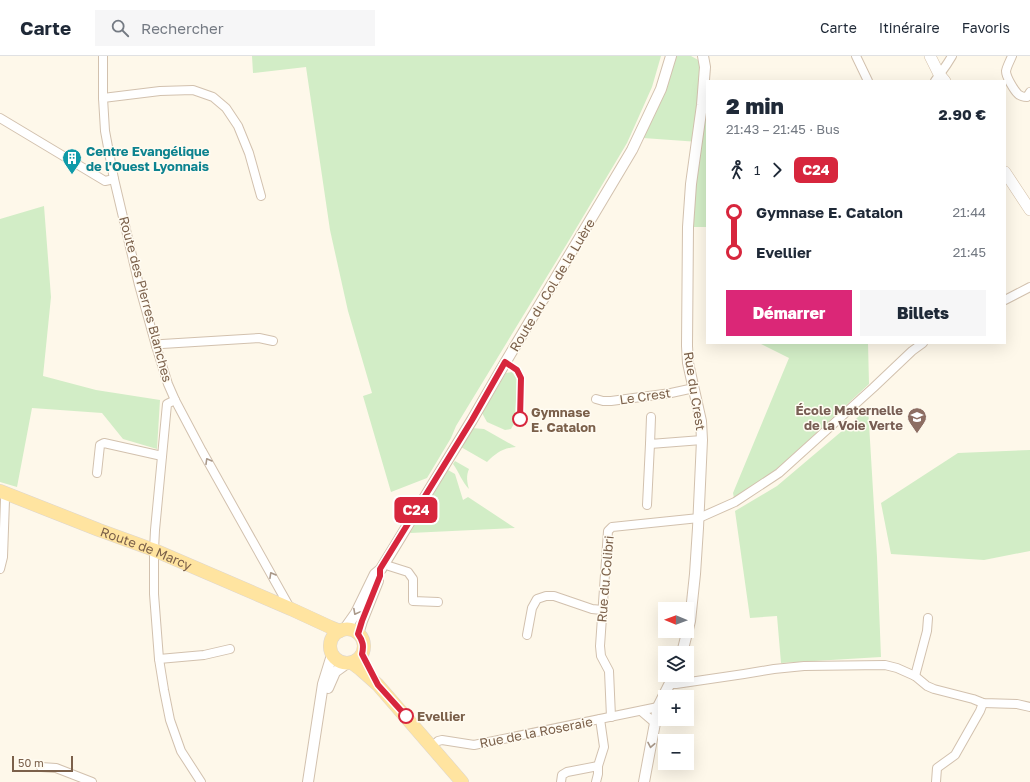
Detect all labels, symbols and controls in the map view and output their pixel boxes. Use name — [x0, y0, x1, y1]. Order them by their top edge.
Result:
search box — [95, 10, 375, 46]
text: Carte — [20, 16, 71, 39]
icon: search — [109, 17, 131, 39]
text: Rechercher — [141, 19, 224, 37]
text: Carte — [820, 19, 857, 36]
text: Itinéraire — [879, 19, 940, 36]
text: Favoris — [962, 19, 1010, 36]
text: 2 min — [726, 92, 784, 119]
text: 2.90 € — [938, 105, 986, 123]
text: 21:43 – 21:45 · Bus — [726, 121, 840, 137]
place label: Centre Evangélique de l'Ouest Lyonnais — [86, 143, 210, 174]
building icon: Centre Evangélique de l'Ouest Lyonnais — [61, 147, 83, 175]
icon: walk — [726, 159, 748, 181]
icon: forward — [766, 159, 788, 181]
text: C24 — [802, 161, 830, 178]
text: 1 — [754, 162, 760, 178]
text: Gymnase E. Catalon — [756, 203, 903, 221]
text: 21:44 — [952, 204, 986, 220]
street label: Route des Pierres Blanches — [116, 214, 176, 384]
street label: Route du Col de la Luère — [506, 216, 598, 354]
text: Evellier — [756, 243, 812, 261]
text: 21:45 — [953, 244, 986, 260]
button: Démarrer — [726, 290, 852, 336]
button: Billets — [860, 290, 986, 336]
street label: Rue du Crest — [681, 350, 709, 432]
street label: Le Crest — [618, 384, 672, 408]
place label: École Maternelle de la Voie Verte — [796, 402, 903, 433]
place label: Gymnase E. Catalon — [531, 404, 596, 435]
school or university icon: École Maternelle de la Voie Verte — [906, 406, 928, 434]
marker: Gymnase E. Catalon — [512, 411, 528, 427]
one-way arrow — [205, 458, 212, 465]
line badge: C24 — [393, 497, 439, 523]
text: C24 — [402, 501, 430, 518]
street label: Route de Marcy — [98, 523, 195, 574]
street label: Rue du Colibri — [593, 535, 617, 623]
one-way arrow — [269, 571, 276, 579]
north arrow — [658, 602, 694, 638]
map controls — [658, 602, 694, 770]
one-way arrow — [353, 607, 360, 615]
button: layers — [658, 646, 694, 682]
button: + — [658, 690, 694, 726]
marker: Evellier — [398, 708, 414, 724]
place label: Evellier — [417, 708, 465, 724]
street label: Rue de la Roseraie — [478, 713, 594, 751]
button: − — [658, 734, 694, 770]
one-way arrow — [647, 742, 656, 748]
scale bar — [12, 754, 73, 773]
text: 50 m — [18, 756, 44, 769]

